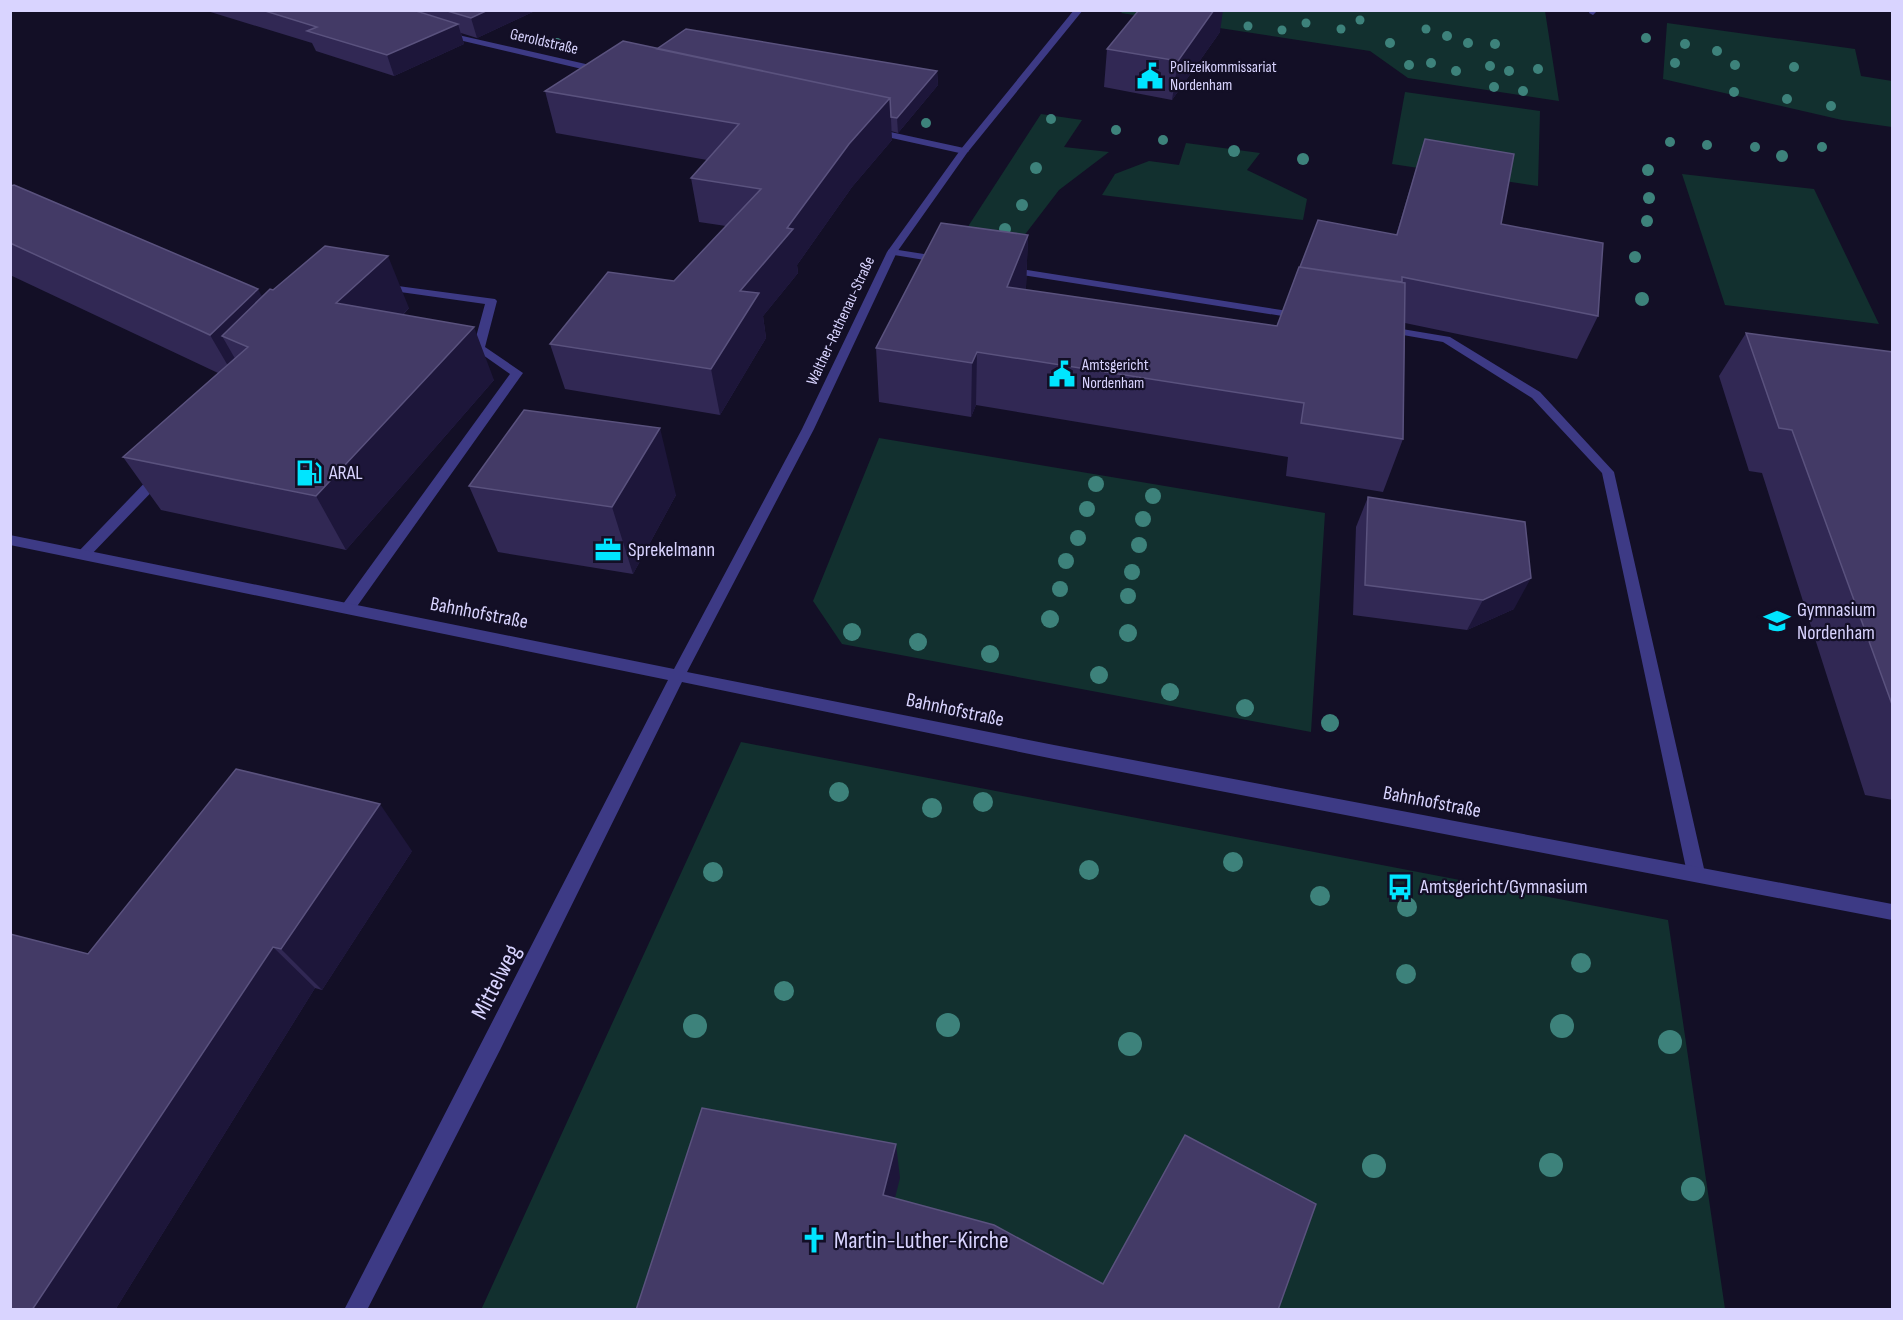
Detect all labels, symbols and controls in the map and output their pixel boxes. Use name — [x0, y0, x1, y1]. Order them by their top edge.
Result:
street label: Geroldstraße — [508, 25, 580, 59]
place label: Polizeikommissariat Nordenham — [1170, 58, 1277, 95]
public building icon: Polizeikommissariat Nordenham — [1135, 61, 1165, 91]
street label: Walther-Rathenau-Straße — [803, 254, 879, 388]
place label: Amtsgericht Nordenham — [1081, 356, 1149, 393]
public building icon: Amtsgericht Nordenham — [1047, 359, 1077, 389]
fuel station icon: ARAL — [294, 458, 324, 488]
place label: ARAL — [328, 461, 363, 485]
office icon: Sprekelmann — [593, 535, 623, 565]
place label: Sprekelmann — [628, 538, 715, 562]
street label: Bahnhofstraße — [428, 592, 530, 634]
place label: Gymnasium Nordenham — [1797, 598, 1876, 645]
school or university icon: Gymnasium Nordenham — [1762, 606, 1792, 636]
street label: Bahnhofstraße — [904, 688, 1006, 732]
street label: Bahnhofstraße — [1381, 781, 1483, 823]
bus stop icon: Amtsgericht/Gymnasium — [1385, 872, 1415, 902]
place label: Amtsgericht/Gymnasium — [1419, 875, 1588, 899]
street label: Mittelweg — [465, 940, 527, 1024]
church icon: Martin-Luther-Kirche — [799, 1225, 829, 1255]
place label: Martin-Luther-Kirche — [834, 1226, 1009, 1255]

